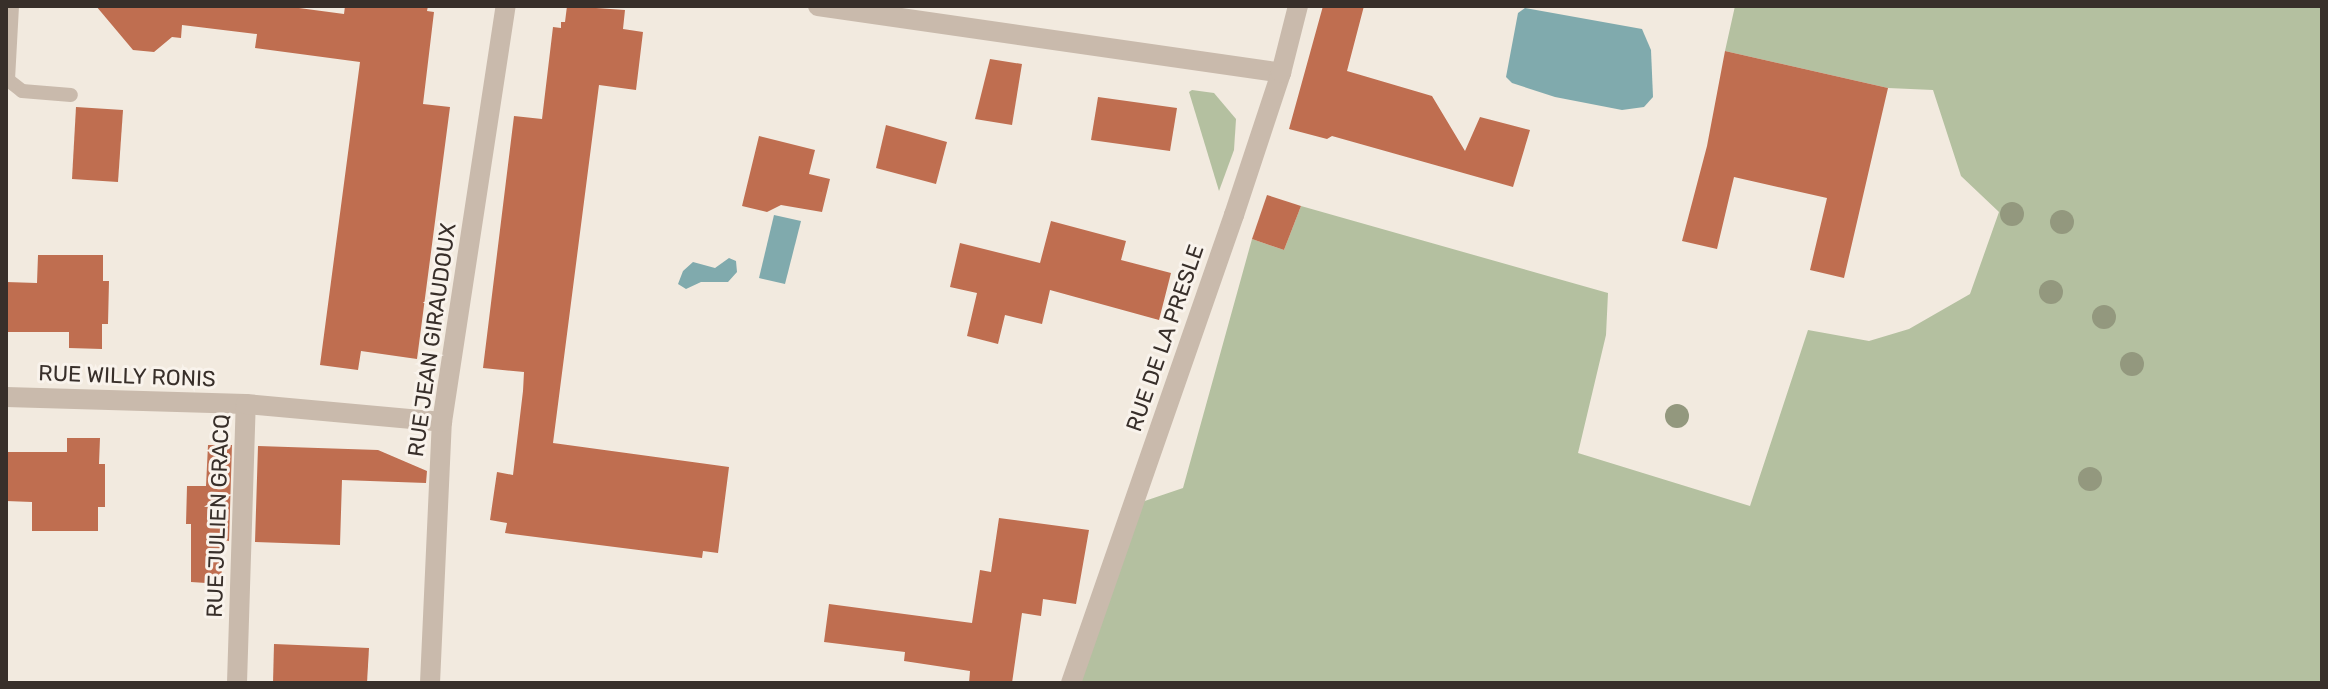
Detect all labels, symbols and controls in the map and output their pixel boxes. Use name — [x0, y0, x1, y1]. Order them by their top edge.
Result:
street label: RUE JEAN GIRAUDOUX — [403, 221, 461, 459]
street label: RUE DE LA PRESLE — [1121, 241, 1209, 435]
street label: RUE WILLY RONIS — [37, 360, 217, 392]
street label: RUE JULIEN GRACQ — [201, 414, 235, 618]

